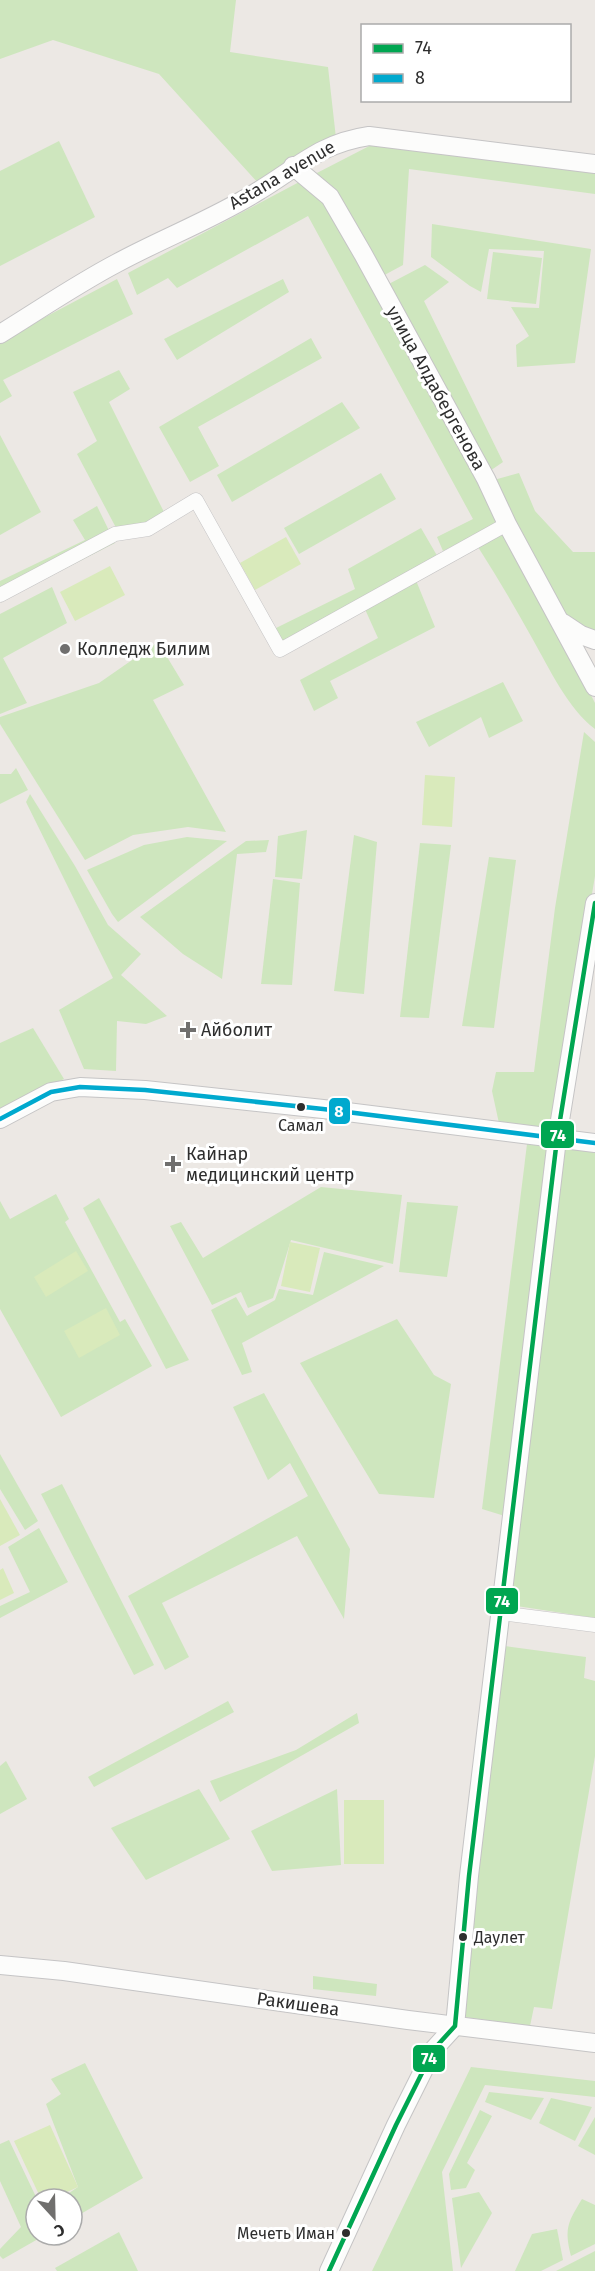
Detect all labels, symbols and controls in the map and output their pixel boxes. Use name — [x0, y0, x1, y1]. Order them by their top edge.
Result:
legend — [361, 24, 571, 102]
text: 74 — [415, 37, 432, 59]
text: 8 — [415, 67, 425, 89]
street label: Astana avenue — [225, 136, 339, 214]
street label: улица Алдабергенова — [382, 302, 490, 474]
place label: Колледж Билим — [77, 638, 210, 660]
marker: Колледж Билим — [58, 642, 72, 656]
place label: Айболит — [201, 1019, 273, 1041]
marker: Айболит — [179, 1021, 197, 1039]
line badge: 8 — [328, 1097, 351, 1125]
marker: Самал — [295, 1101, 307, 1113]
text: 8 — [334, 1102, 344, 1121]
place label: Самал — [278, 1116, 324, 1135]
line badge: 74 — [540, 1120, 575, 1149]
text: 74 — [550, 1126, 566, 1145]
place label: Кайнар медицинский центр — [186, 1143, 355, 1186]
marker: Кайнар медицинский центр — [164, 1155, 182, 1173]
line badge: 74 — [485, 1587, 519, 1615]
text: 74 — [494, 1592, 510, 1611]
place label: Даулет — [473, 1928, 525, 1947]
marker: Даулет — [457, 1931, 469, 1943]
street label: Ракишева — [255, 1987, 341, 2021]
line badge: 74 — [412, 2044, 446, 2073]
text: 74 — [421, 2049, 437, 2068]
north arrow — [24, 2187, 84, 2247]
text: С — [51, 2220, 67, 2241]
place label: Мечеть Иман — [237, 2224, 335, 2243]
marker: Мечеть Иман — [340, 2227, 352, 2239]

